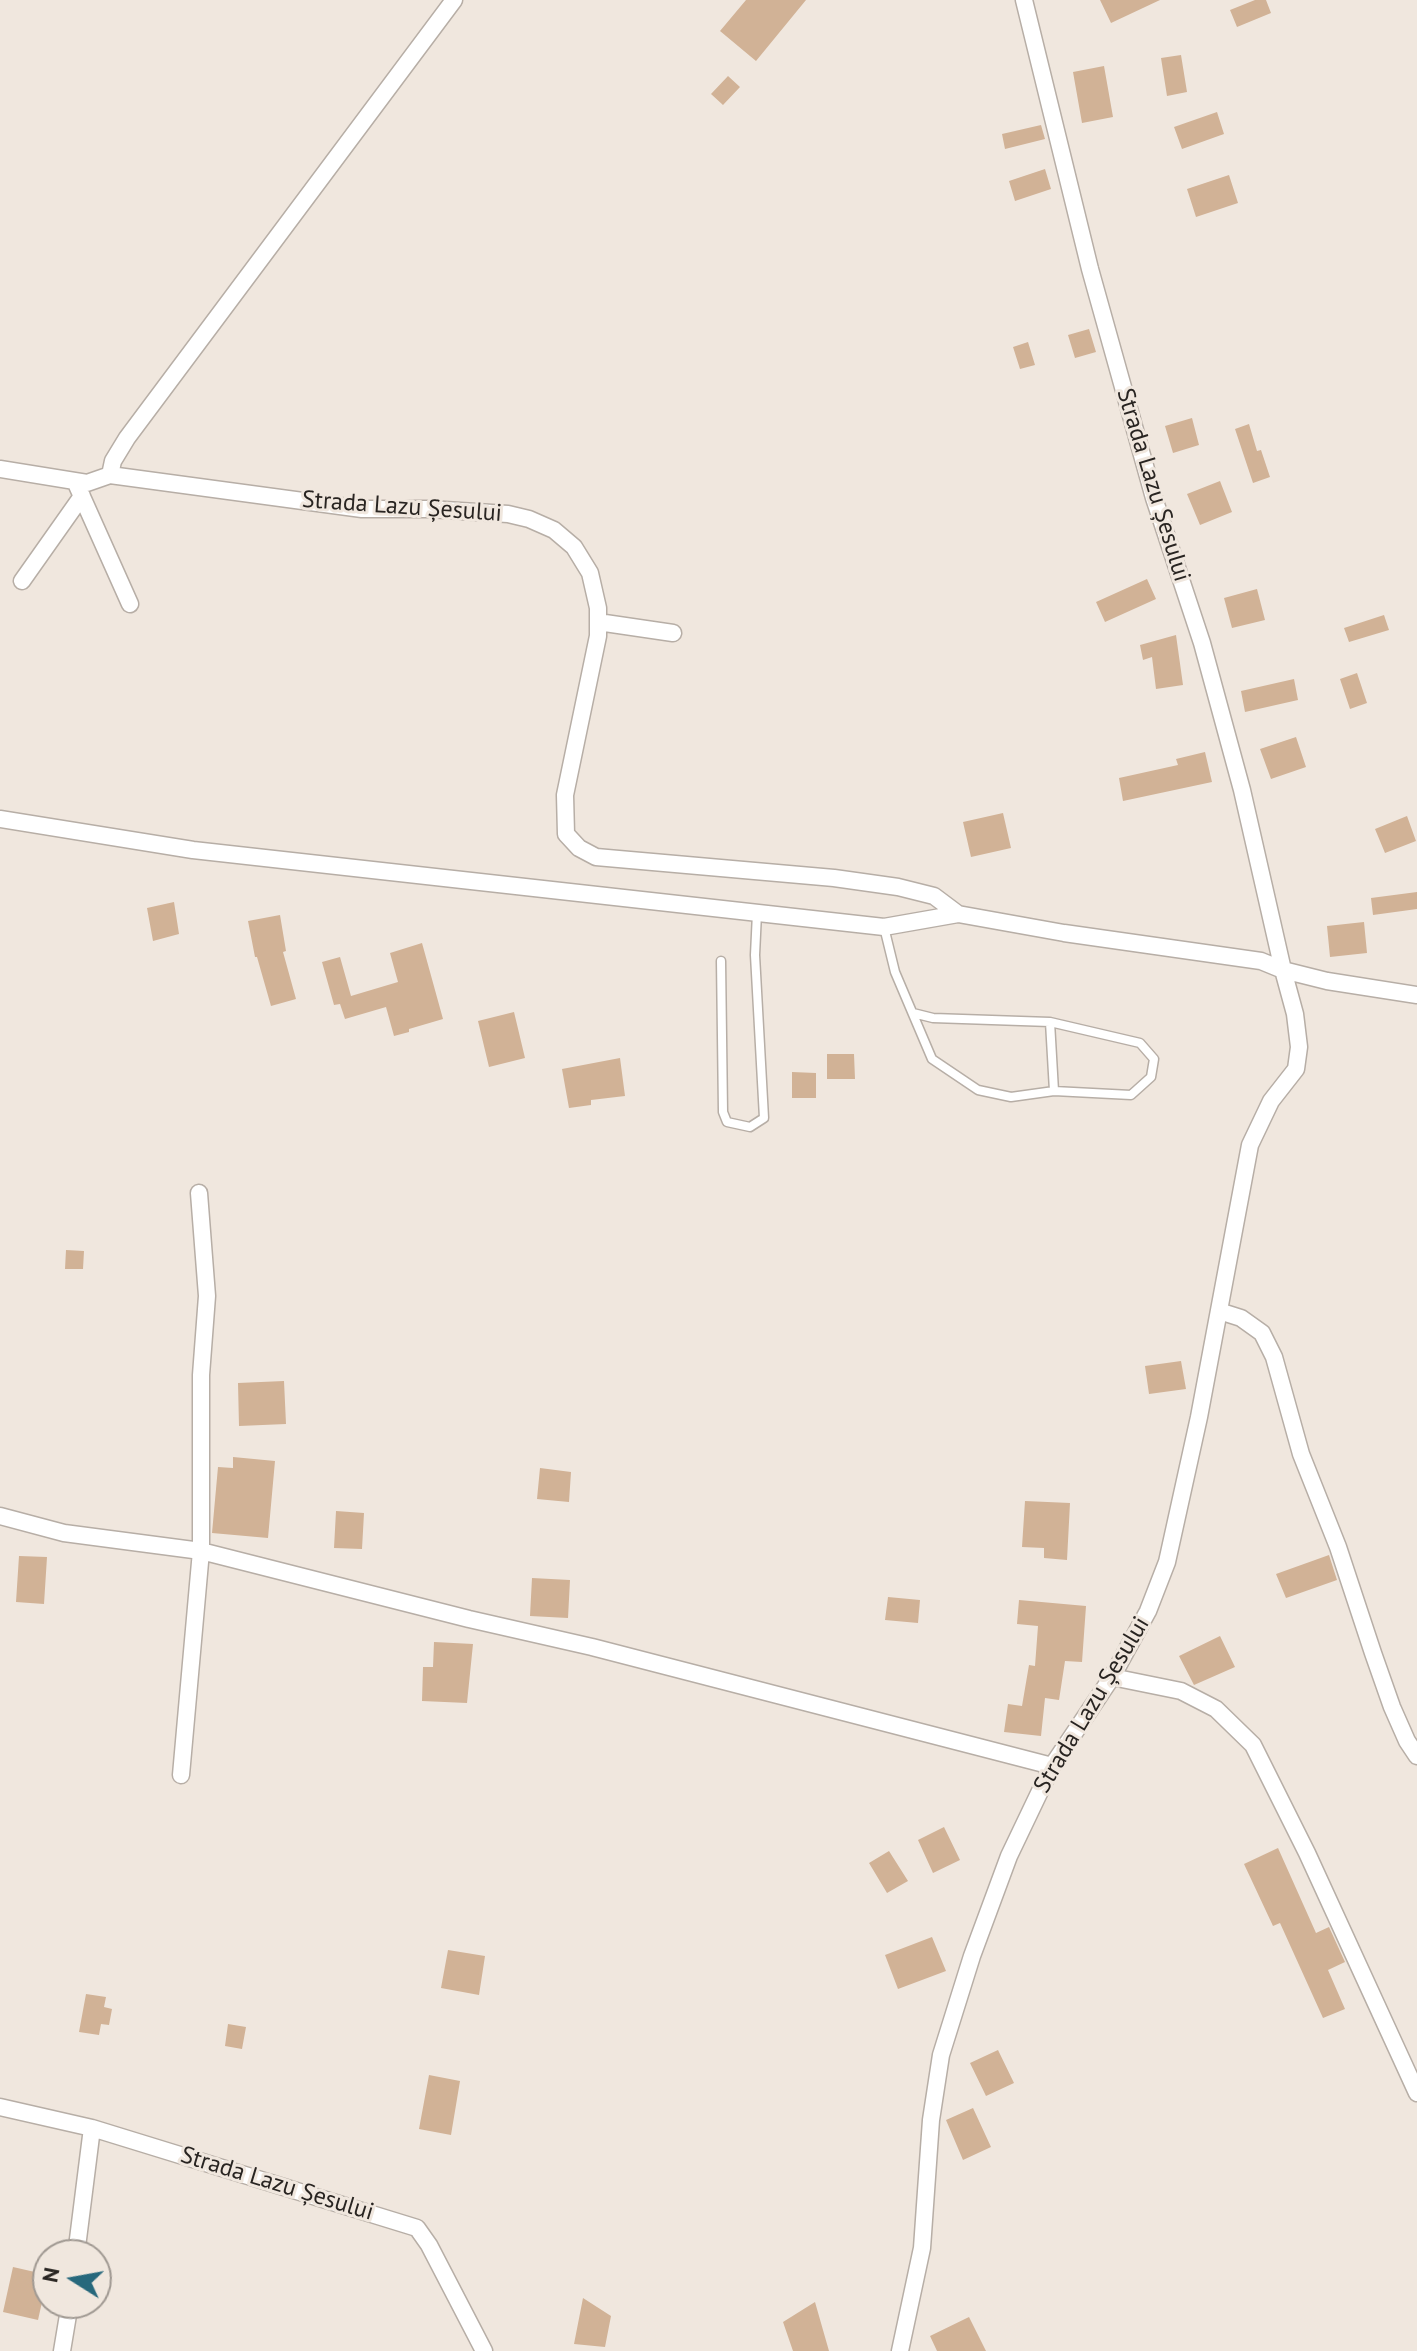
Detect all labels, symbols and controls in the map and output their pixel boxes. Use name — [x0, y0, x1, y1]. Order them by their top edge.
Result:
street label: Strada Lazu Șesului — [1110, 385, 1196, 585]
street label: Strada Lazu Șesului — [301, 486, 503, 528]
street label: Strada Lazu Șesului — [1028, 1612, 1156, 1798]
street label: Strada Lazu Șesului — [177, 2141, 377, 2227]
north arrow — [32, 2239, 112, 2319]
text: N — [35, 2265, 66, 2285]

